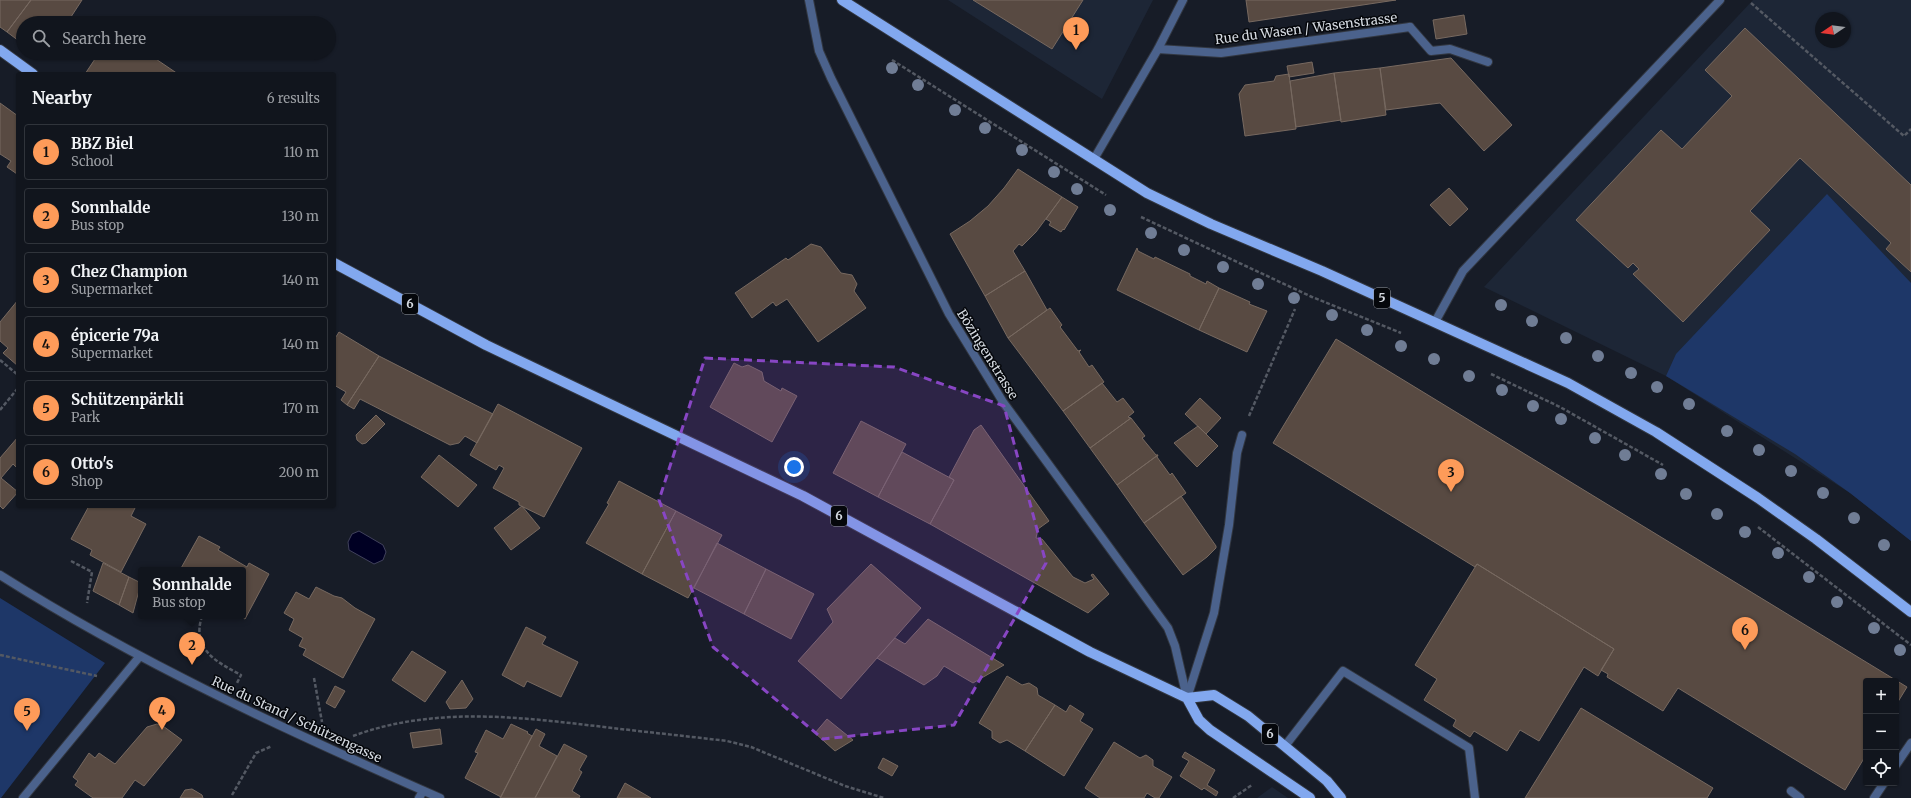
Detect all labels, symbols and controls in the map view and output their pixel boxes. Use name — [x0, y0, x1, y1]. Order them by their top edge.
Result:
street label: Rue du Wasen / Wasenstrasse — [1214, 9, 1398, 48]
north arrow — [1815, 12, 1851, 48]
search box — [16, 16, 336, 60]
pin: 1 — [1063, 17, 1089, 50]
icon: search — [30, 27, 52, 49]
text: Search here — [62, 29, 146, 48]
text: Nearby — [32, 87, 92, 109]
text: 6 results — [267, 90, 320, 107]
text: BBZ Biel — [71, 134, 133, 153]
text: 1 — [43, 144, 49, 161]
text: 110 m — [284, 144, 319, 161]
text: School — [71, 153, 113, 170]
text: Sonnhalde — [71, 198, 150, 217]
text: 2 — [42, 208, 50, 225]
text: 130 m — [282, 208, 319, 225]
text: Bus stop — [71, 217, 124, 234]
text: Chez Champion — [71, 262, 187, 281]
text: 3 — [42, 272, 50, 289]
text: 140 m — [282, 272, 319, 289]
text: Supermarket — [71, 281, 153, 298]
road number: 5 — [1374, 288, 1390, 308]
road number: 6 — [402, 294, 418, 314]
street label: Bözingenstrasse — [953, 306, 1022, 403]
text: épicerie 79a — [71, 326, 159, 345]
text: 4 — [42, 336, 50, 353]
text: 140 m — [282, 336, 319, 353]
text: Supermarket — [71, 345, 153, 362]
text: Schützenpärkli — [71, 390, 184, 409]
text: 5 — [42, 400, 50, 417]
text: 170 m — [282, 400, 319, 417]
text: Park — [71, 409, 100, 426]
text: Otto's — [71, 454, 114, 473]
your location — [784, 457, 804, 477]
pin: 3 — [1438, 459, 1464, 492]
text: 6 — [42, 464, 50, 481]
text: 200 m — [279, 464, 319, 481]
text: Shop — [71, 473, 103, 490]
road number: 6 — [831, 506, 847, 526]
popup — [138, 567, 246, 619]
text: Sonnhalde — [152, 575, 232, 594]
text: Bus stop — [152, 594, 205, 611]
pin: 6 — [1732, 617, 1758, 650]
pin: 2 — [179, 632, 205, 665]
street label: Rue du Stand / Schützengasse — [209, 673, 385, 766]
map controls — [1863, 678, 1899, 786]
button: + — [1863, 678, 1899, 714]
pin: 4 — [149, 697, 175, 730]
pin: 5 — [14, 698, 40, 731]
button: − — [1863, 714, 1899, 750]
road number: 6 — [1262, 724, 1278, 744]
button: locate — [1863, 750, 1899, 786]

